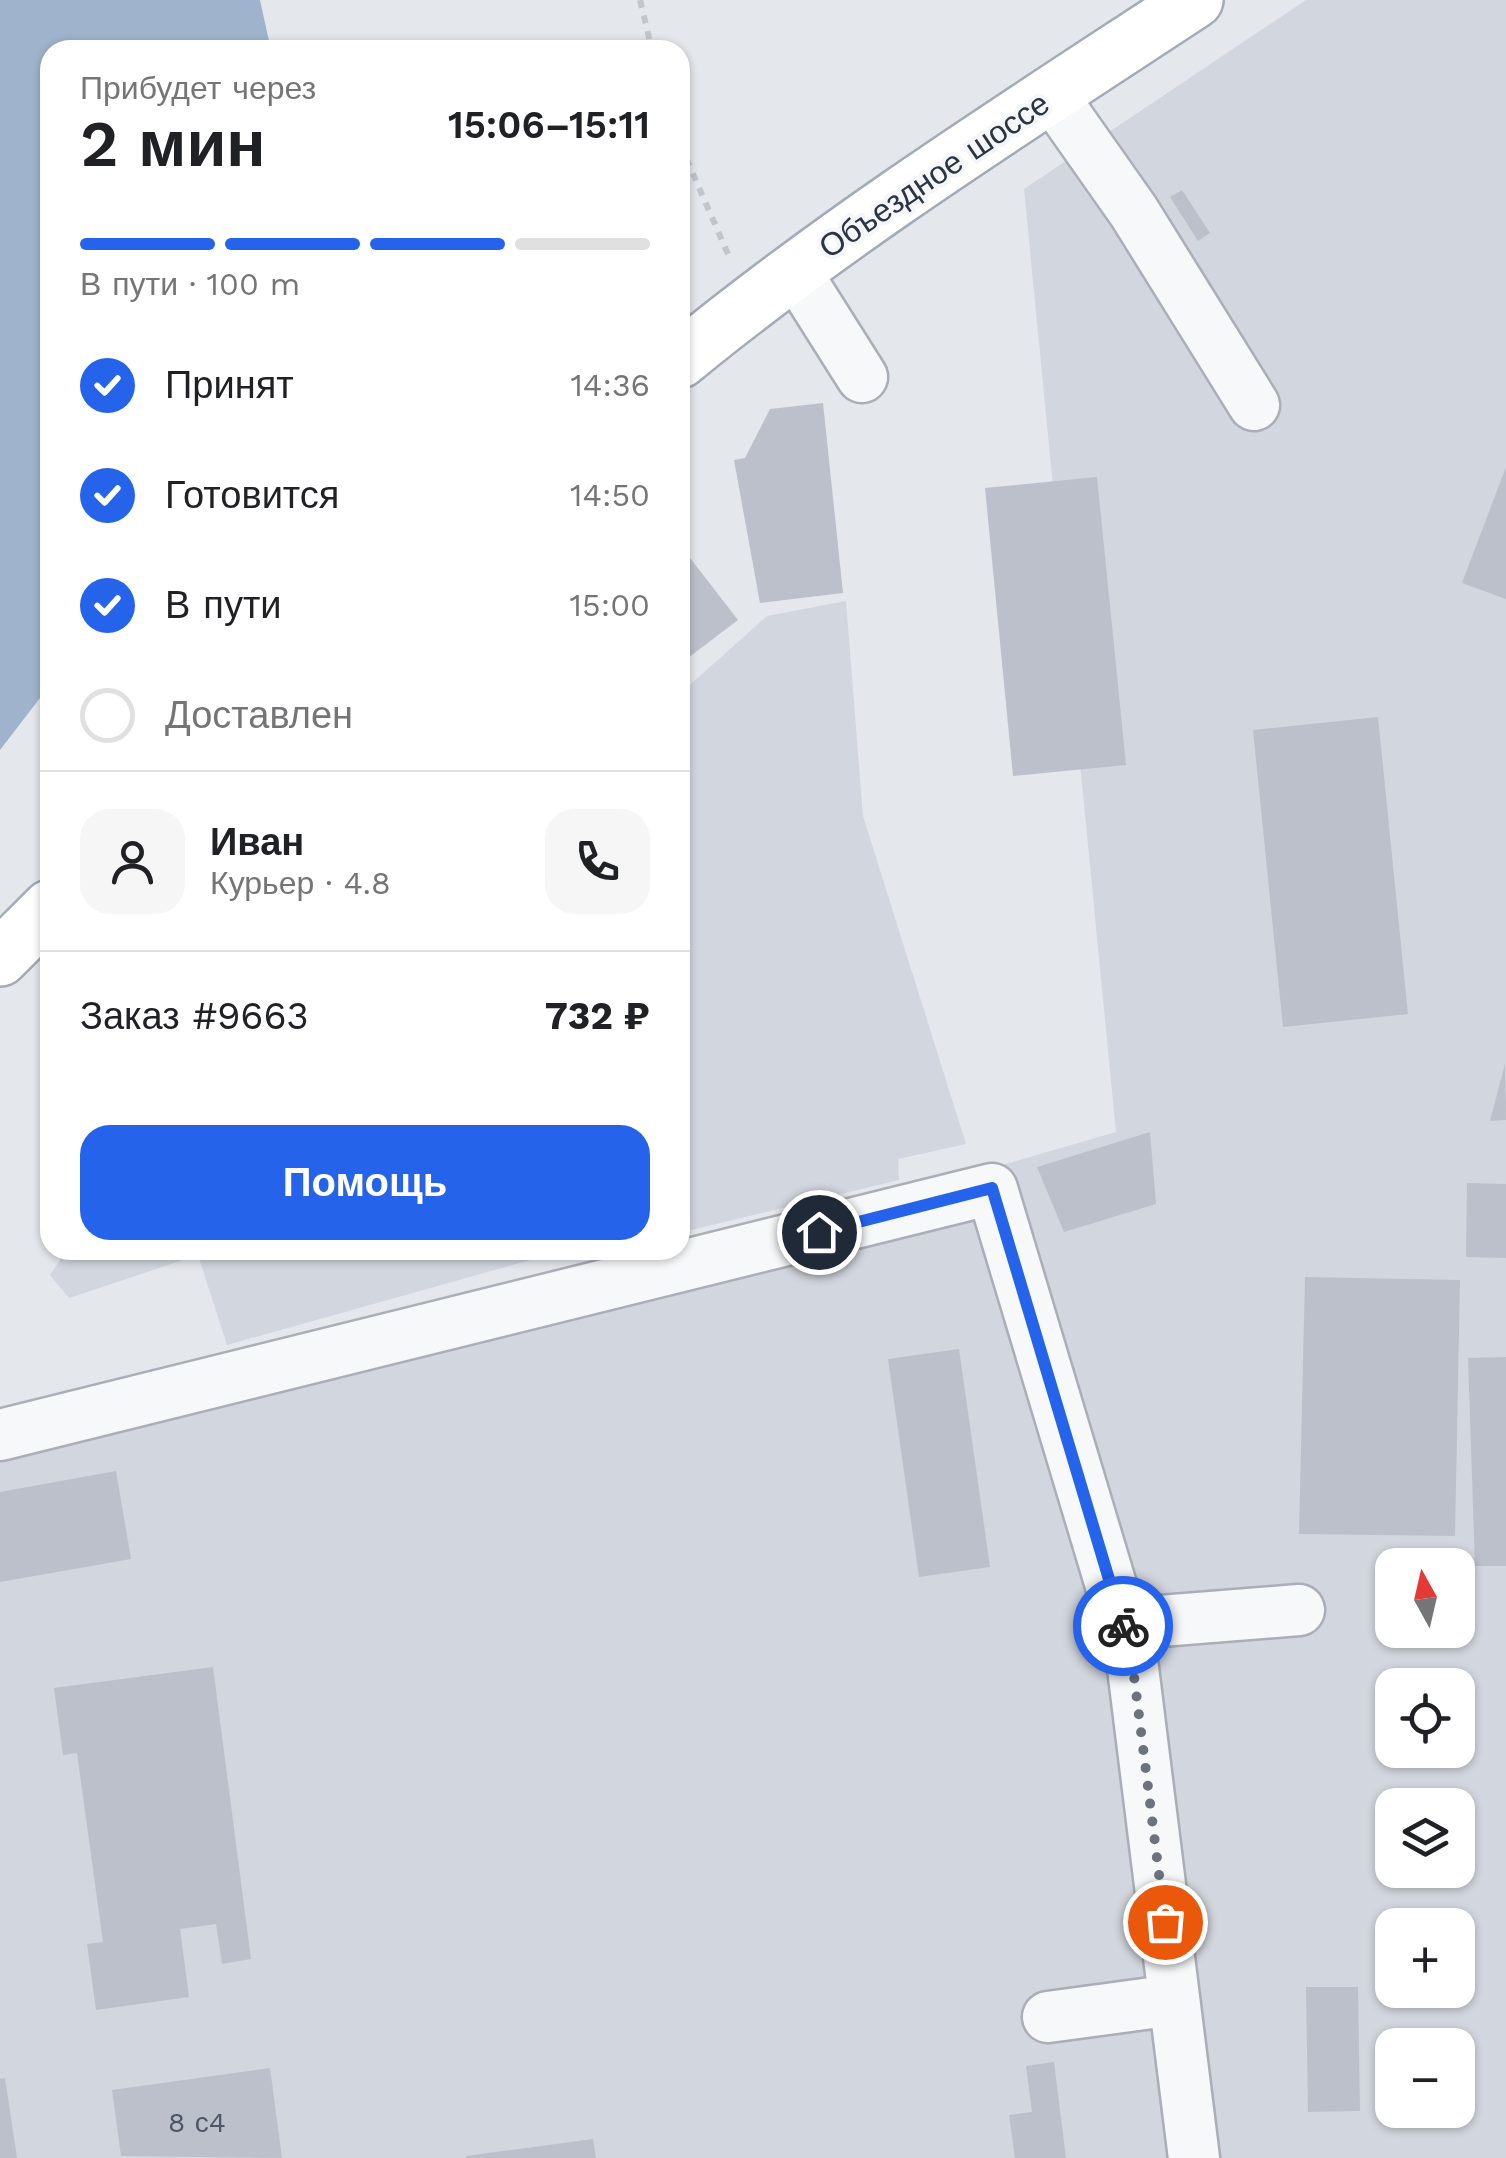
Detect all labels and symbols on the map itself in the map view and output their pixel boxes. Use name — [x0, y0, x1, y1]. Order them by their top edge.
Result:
street label: Объездное шоссе — [812, 84, 1056, 266]
pin — [777, 1190, 862, 1275]
north arrow — [1375, 1548, 1475, 1648]
courier — [1073, 1576, 1173, 1676]
pin — [1123, 1880, 1208, 1965]
house number: 8 с4 — [168, 2106, 226, 2139]

